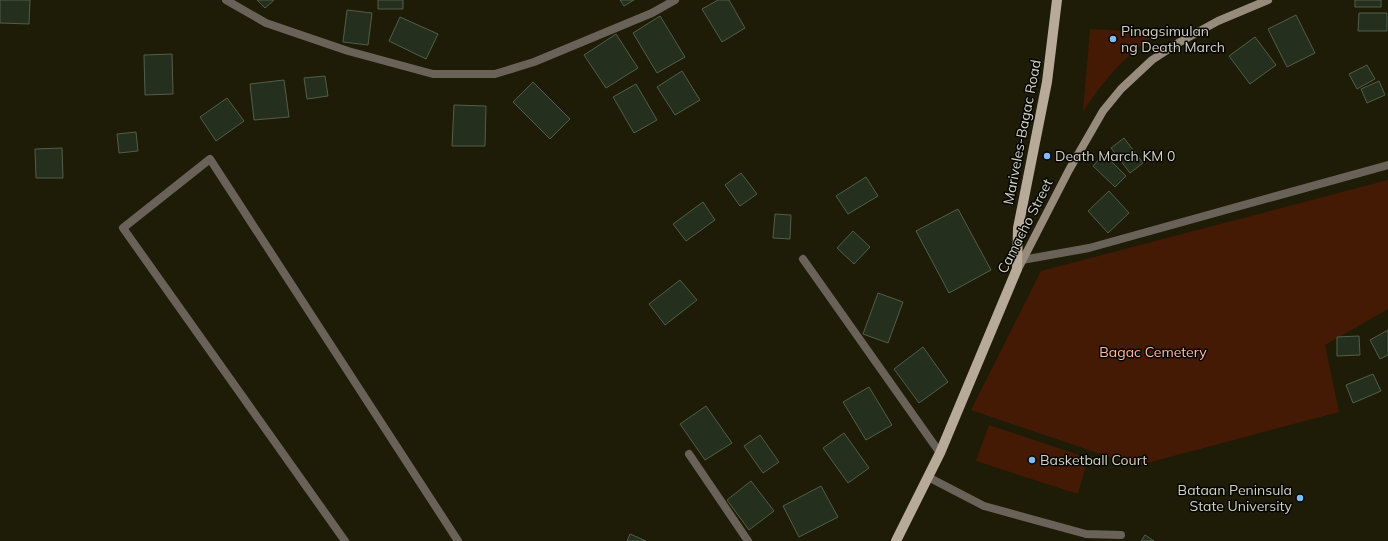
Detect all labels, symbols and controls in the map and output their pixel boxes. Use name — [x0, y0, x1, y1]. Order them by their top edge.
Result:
place label: Pinagsimulan ng Death March — [1121, 22, 1225, 56]
marker: Pinagsimulan ng Death March — [1108, 34, 1118, 44]
street label: Mariveles-Bagac Road — [999, 58, 1045, 206]
place label: Death March KM 0 — [1055, 147, 1175, 165]
marker: Death March KM 0 — [1042, 151, 1052, 161]
street label: Camacho Street — [993, 176, 1057, 276]
park label: Bagac Cemetery — [1099, 343, 1207, 361]
place label: Basketball Court — [1040, 451, 1147, 469]
marker: Basketball Court — [1027, 455, 1037, 465]
place label: Bataan Peninsula State University — [1178, 481, 1293, 515]
marker: Bataan Peninsula State University — [1295, 493, 1305, 503]

